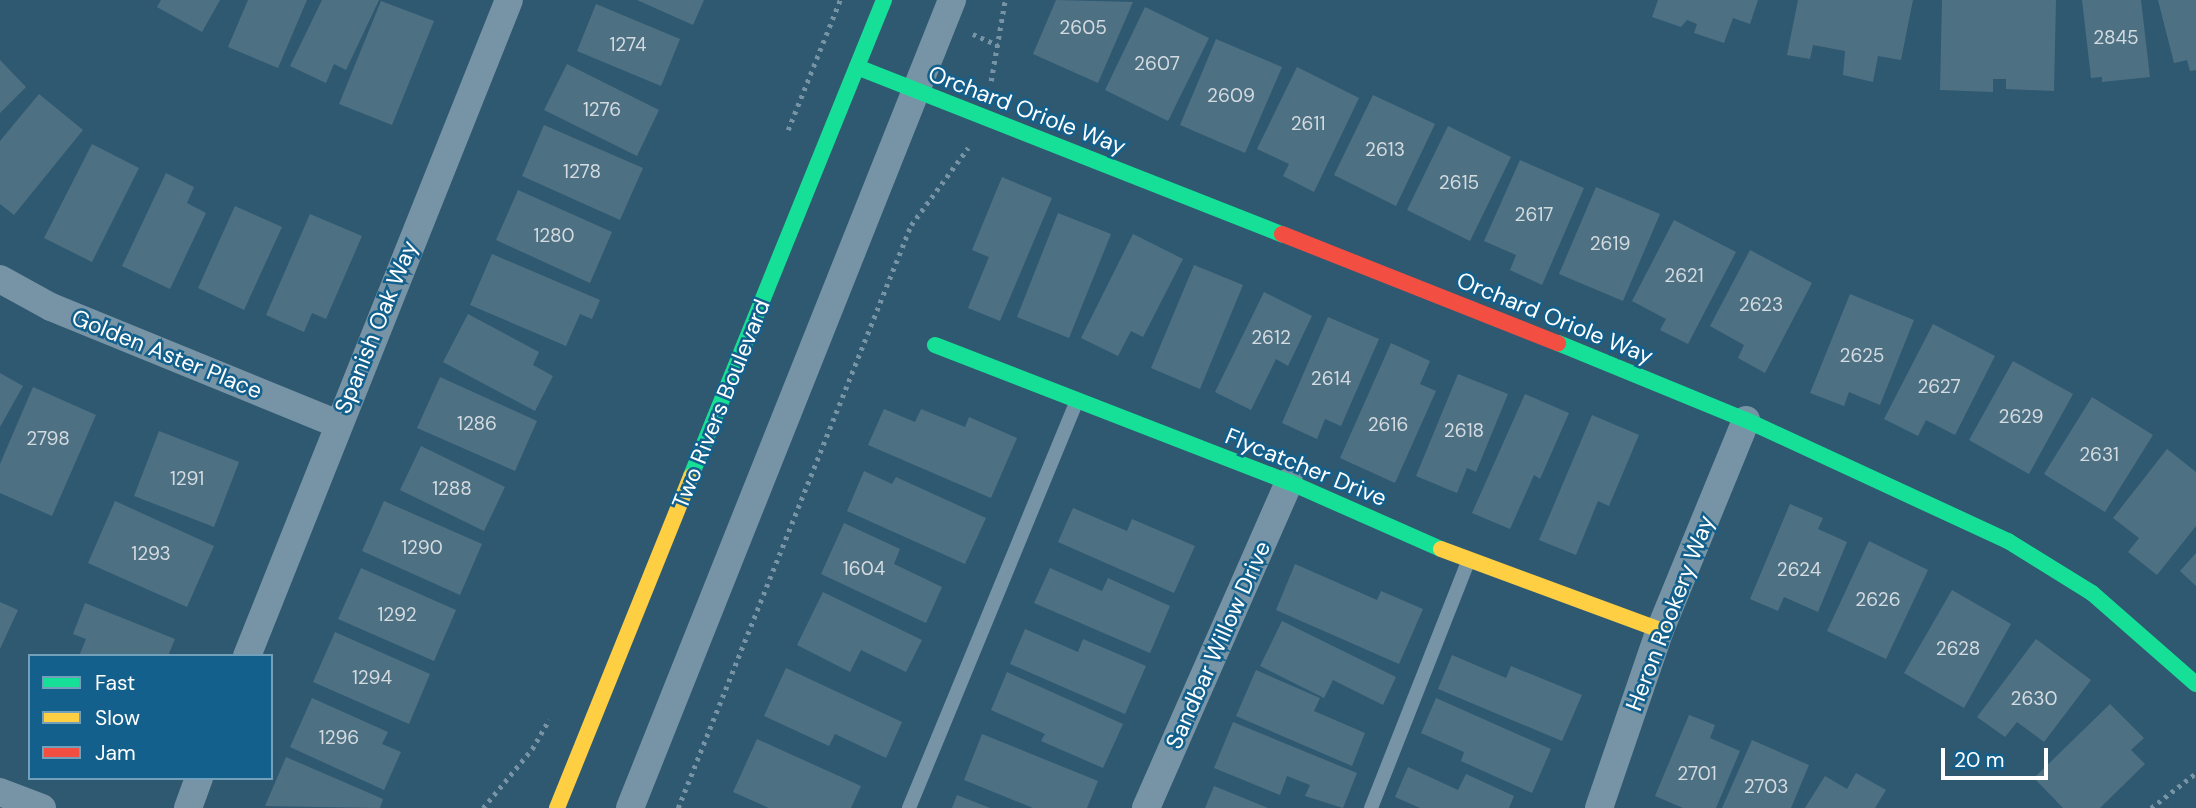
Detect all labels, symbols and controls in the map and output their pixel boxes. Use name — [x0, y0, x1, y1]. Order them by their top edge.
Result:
house number: 2605 — [1059, 17, 1107, 39]
house number: 2845 — [2093, 27, 2139, 49]
house number: 1274 — [609, 34, 647, 56]
house number: 2607 — [1134, 53, 1180, 75]
street label: Orchard Oriole Way — [924, 60, 1130, 160]
house number: 2609 — [1207, 85, 1255, 107]
house number: 1276 — [583, 99, 621, 121]
house number: 2611 — [1291, 113, 1325, 135]
house number: 2613 — [1365, 139, 1405, 161]
house number: 1278 — [563, 161, 601, 183]
house number: 2615 — [1439, 172, 1479, 194]
house number: 2617 — [1515, 204, 1553, 226]
house number: 1280 — [533, 225, 575, 247]
house number: 2619 — [1590, 233, 1630, 255]
street label: Spanish Oak Way — [329, 237, 423, 417]
house number: 2621 — [1664, 265, 1704, 287]
street label: Orchard Oriole Way — [1453, 266, 1657, 370]
house number: 2623 — [1739, 294, 1783, 316]
street label: Two Rivers Boulevard — [666, 295, 776, 513]
street label: Golden Aster Place — [68, 303, 266, 405]
house number: 2612 — [1251, 327, 1291, 349]
house number: 2625 — [1840, 345, 1884, 367]
house number: 2614 — [1311, 368, 1351, 390]
house number: 2627 — [1917, 376, 1961, 398]
house number: 2629 — [1998, 406, 2044, 428]
house number: 1286 — [457, 413, 497, 435]
house number: 2616 — [1368, 414, 1408, 436]
house number: 2618 — [1444, 420, 1484, 442]
street label: Flycatcher Drive — [1221, 422, 1391, 512]
house number: 2798 — [26, 428, 70, 450]
house number: 2631 — [2079, 444, 2119, 466]
house number: 1291 — [170, 468, 204, 490]
house number: 1288 — [432, 478, 472, 500]
street label: Heron Rookery Way — [1620, 511, 1720, 715]
house number: 1290 — [401, 537, 443, 559]
street label: Sandbar Willow Drive — [1160, 537, 1276, 753]
house number: 1293 — [131, 543, 171, 565]
house number: 1604 — [843, 558, 885, 580]
house number: 2624 — [1777, 559, 1821, 581]
house number: 2626 — [1855, 589, 1901, 611]
house number: 1292 — [377, 604, 417, 626]
house number: 2628 — [1936, 638, 1980, 660]
legend — [28, 654, 273, 780]
house number: 1294 — [352, 667, 392, 689]
text: Fast — [95, 669, 135, 697]
house number: 2630 — [2010, 688, 2058, 710]
text: Slow — [95, 704, 140, 732]
house number: 1296 — [319, 727, 359, 749]
scale bar — [1944, 734, 2051, 778]
text: Jam — [95, 739, 136, 767]
text: 20 m — [1954, 746, 2005, 774]
house number: 2701 — [1677, 763, 1717, 785]
house number: 2703 — [1744, 776, 1788, 798]

